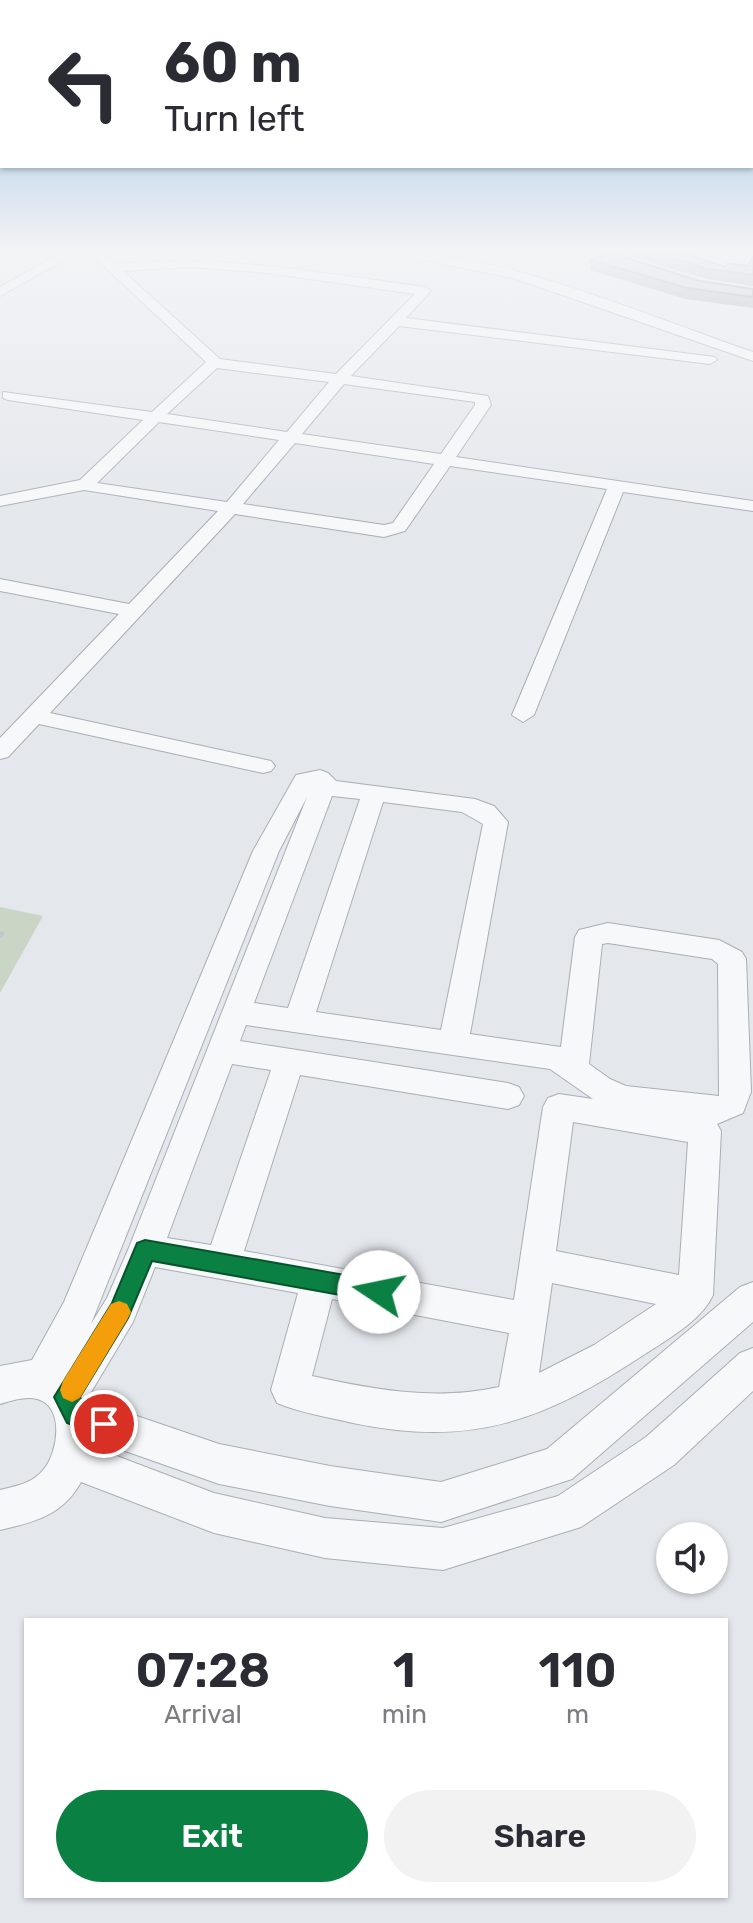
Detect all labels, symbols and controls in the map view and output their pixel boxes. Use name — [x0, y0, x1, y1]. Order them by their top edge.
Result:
text: 60 m — [164, 30, 302, 96]
icon: left — [32, 32, 136, 136]
text: Turn left — [164, 97, 305, 140]
position arrow — [337, 1250, 421, 1334]
pin — [70, 1390, 138, 1458]
icon: arrive — [82, 1402, 126, 1446]
map controls — [656, 1522, 728, 1594]
button: sound — [656, 1522, 728, 1594]
text: 07:28 — [135, 1642, 270, 1699]
text: 1 — [393, 1642, 416, 1699]
text: 110 — [538, 1642, 616, 1699]
text: Arrival — [164, 1699, 242, 1730]
text: min — [382, 1699, 427, 1730]
text: m — [566, 1699, 589, 1730]
button: Exit — [56, 1790, 368, 1882]
button: Share — [384, 1790, 696, 1882]

